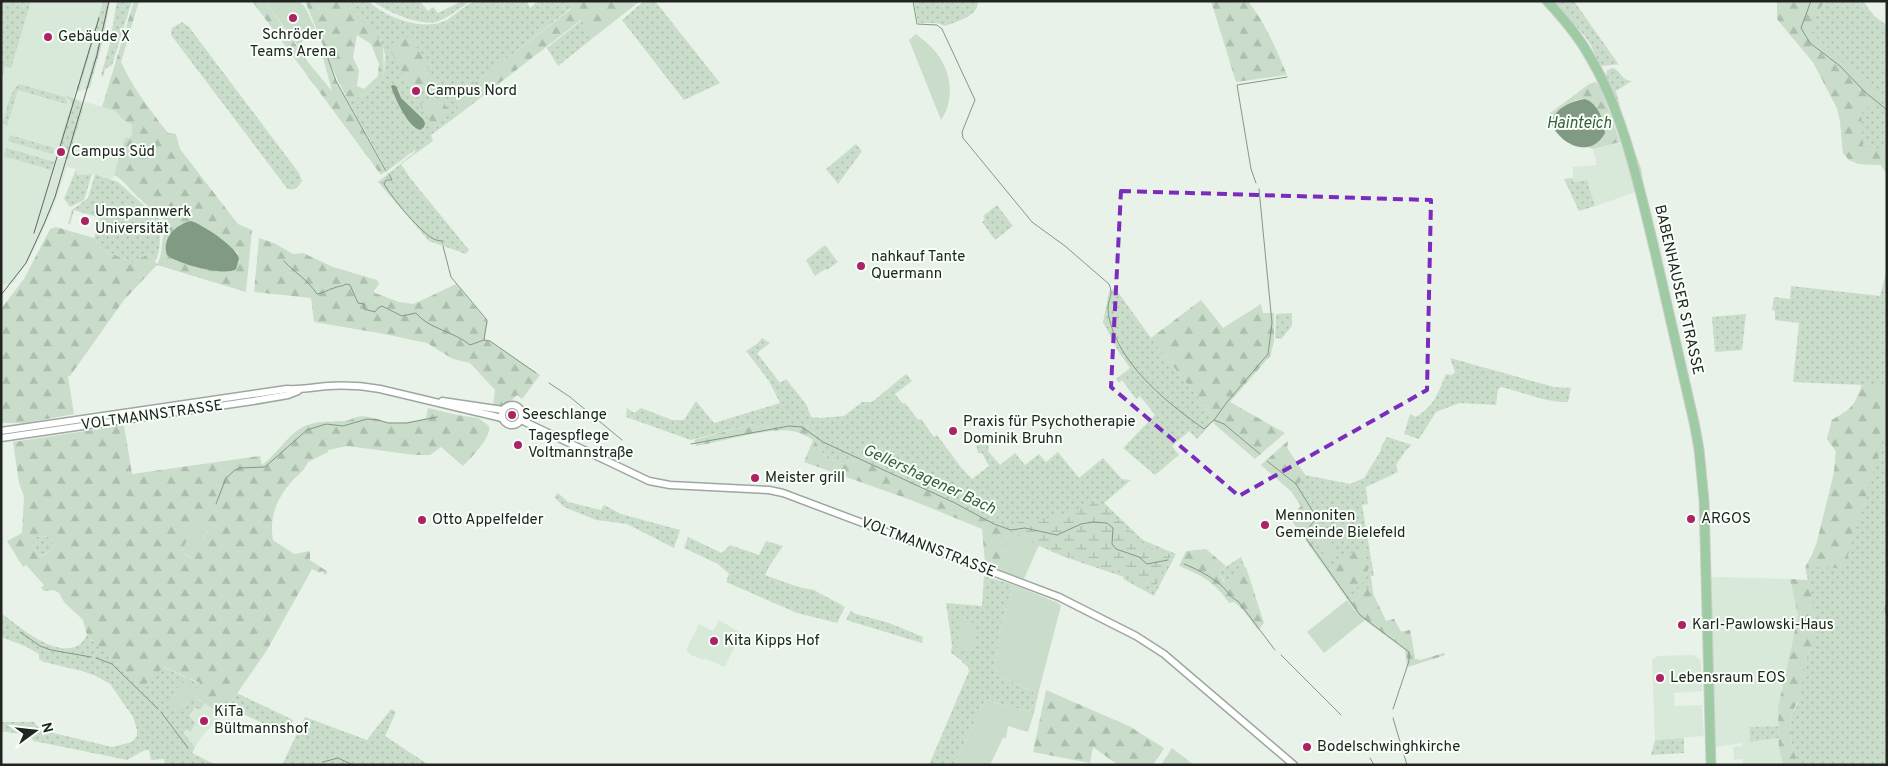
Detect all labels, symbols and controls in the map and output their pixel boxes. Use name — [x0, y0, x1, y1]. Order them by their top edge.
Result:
marker: Schröder Teams Arena — [287, 12, 299, 24]
place label: Schröder Teams Arena — [250, 26, 336, 62]
place label: Gebäude X — [58, 28, 130, 47]
marker: Gebäude X — [42, 31, 54, 43]
place label: Campus Nord — [426, 82, 517, 101]
marker: Campus Nord — [410, 85, 422, 97]
water label: Hainteich — [1547, 114, 1612, 134]
place label: Campus Süd — [71, 143, 155, 162]
marker: Campus Süd — [55, 146, 67, 158]
place label: Umspannwerk Universität — [95, 203, 191, 239]
street label: BABENHAUSER STRASSE — [1649, 203, 1707, 377]
marker: Umspannwerk Universität — [79, 215, 91, 227]
place label: nahkauf Tante Quermann — [871, 248, 965, 284]
marker: nahkauf Tante Quermann — [855, 260, 867, 272]
street label: VOLTMANNSTRASSE — [80, 397, 224, 435]
place label: Seeschlange — [522, 406, 607, 425]
marker: Seeschlange — [506, 409, 518, 421]
place label: Praxis für Psychotherapie Dominik Bruhn — [963, 413, 1136, 449]
marker: Praxis für Psychotherapie Dominik Bruhn — [947, 425, 959, 437]
place label: Tagespflege Voltmannstraße — [528, 427, 633, 463]
marker: Tagespflege Voltmannstraße — [512, 439, 524, 451]
water label: Gellershagener Bach — [859, 440, 999, 520]
place label: Meister grill — [765, 469, 845, 488]
marker: Meister grill — [749, 472, 761, 484]
place label: Mennoniten Gemeinde Bielefeld — [1275, 507, 1406, 543]
place label: ARGOS — [1701, 510, 1751, 529]
place label: Otto Appelfelder — [432, 511, 544, 530]
marker: ARGOS — [1685, 513, 1697, 525]
marker: Otto Appelfelder — [416, 514, 428, 526]
street label: VOLTMANNSTRASSE — [858, 514, 998, 582]
marker: Mennoniten Gemeinde Bielefeld — [1259, 519, 1271, 531]
place label: Karl-Pawlowski-Haus — [1692, 616, 1834, 635]
marker: Karl-Pawlowski-Haus — [1676, 619, 1688, 631]
place label: Kita Kipps Hof — [724, 632, 819, 651]
marker: Kita Kipps Hof — [708, 635, 720, 647]
place label: Lebensraum EOS — [1670, 669, 1786, 688]
marker: Lebensraum EOS — [1654, 672, 1666, 684]
place label: KiTa Bültmannshof — [214, 703, 308, 739]
north arrow — [10, 706, 60, 756]
marker: KiTa Bültmannshof — [198, 715, 210, 727]
text: N — [37, 721, 56, 735]
place label: Bodelschwinghkirche — [1317, 738, 1460, 757]
marker: Bodelschwinghkirche — [1301, 741, 1313, 753]

